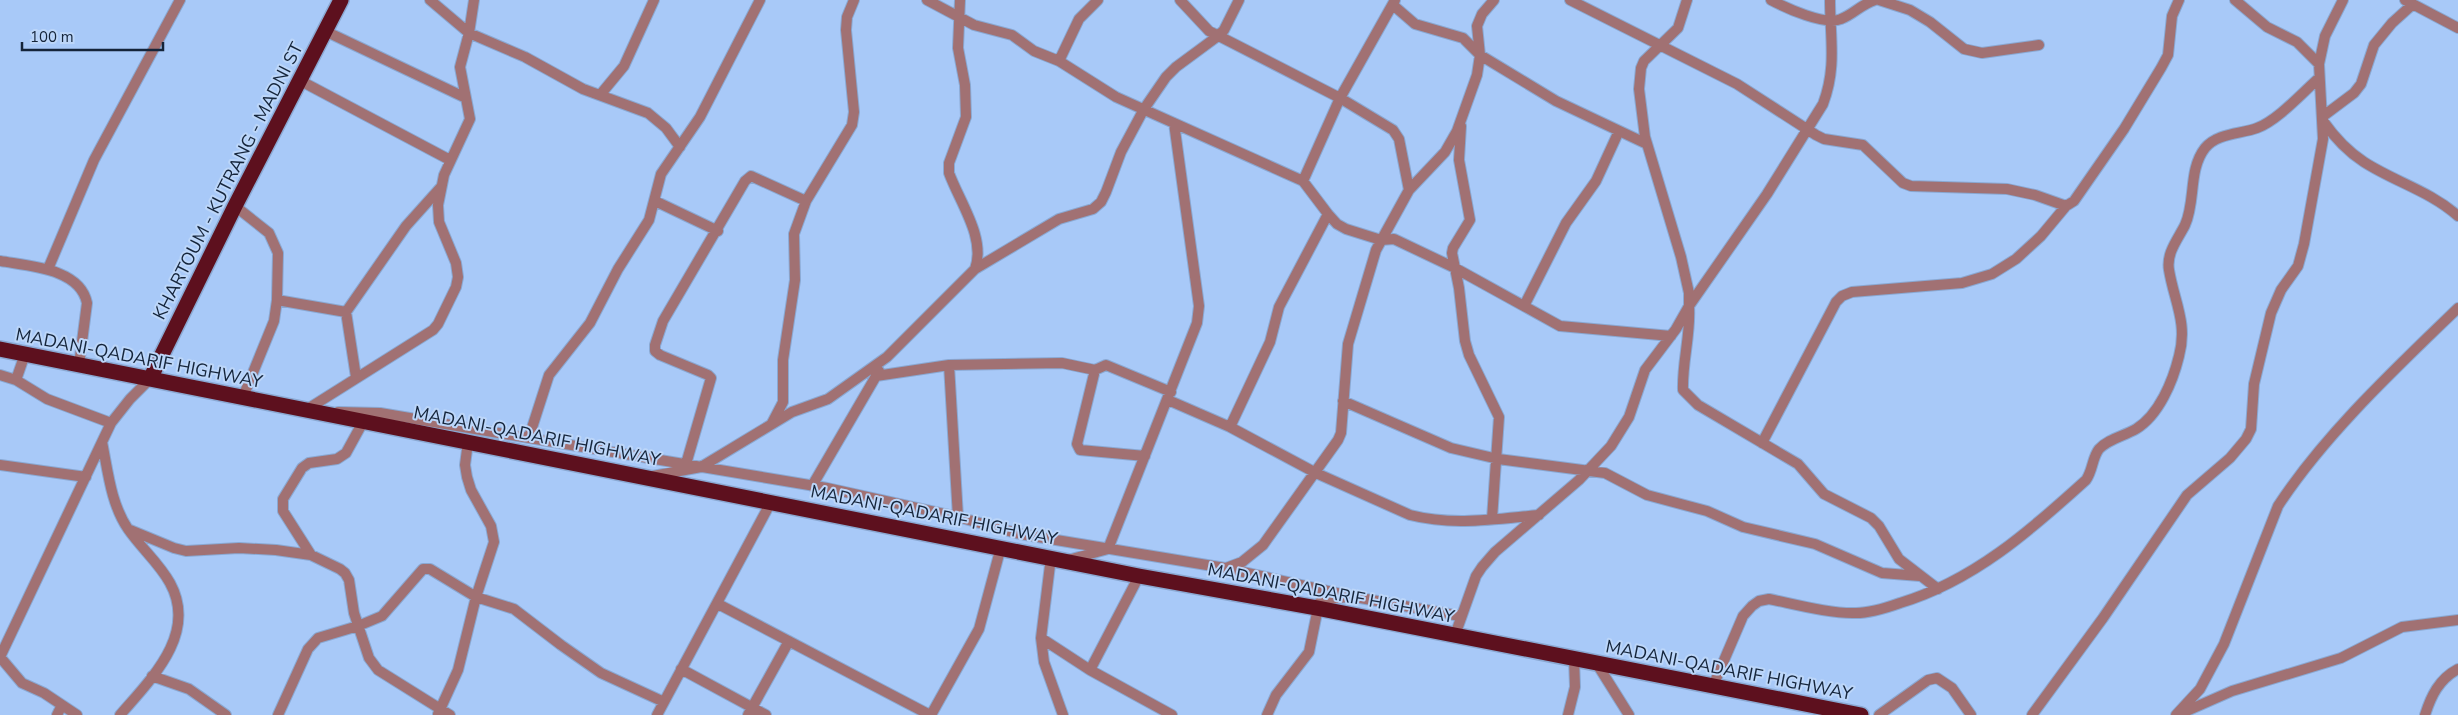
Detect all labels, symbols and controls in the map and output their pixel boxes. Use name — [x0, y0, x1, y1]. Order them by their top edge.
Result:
scale bar — [22, 20, 164, 52]
text: 100 m — [30, 27, 74, 47]
street label: KHARTOUM - KUTRANG - MADNI ST — [147, 38, 309, 324]
street label: MADANI-QADARIF HIGHWAY — [14, 322, 265, 394]
street label: MADANI-QADARIF HIGHWAY — [412, 400, 663, 472]
street label: MADANI-QADARIF HIGHWAY — [809, 479, 1060, 551]
street label: MADANI-QADARIF HIGHWAY — [1206, 557, 1457, 629]
street label: MADANI-QADARIF HIGHWAY — [1604, 634, 1855, 706]

